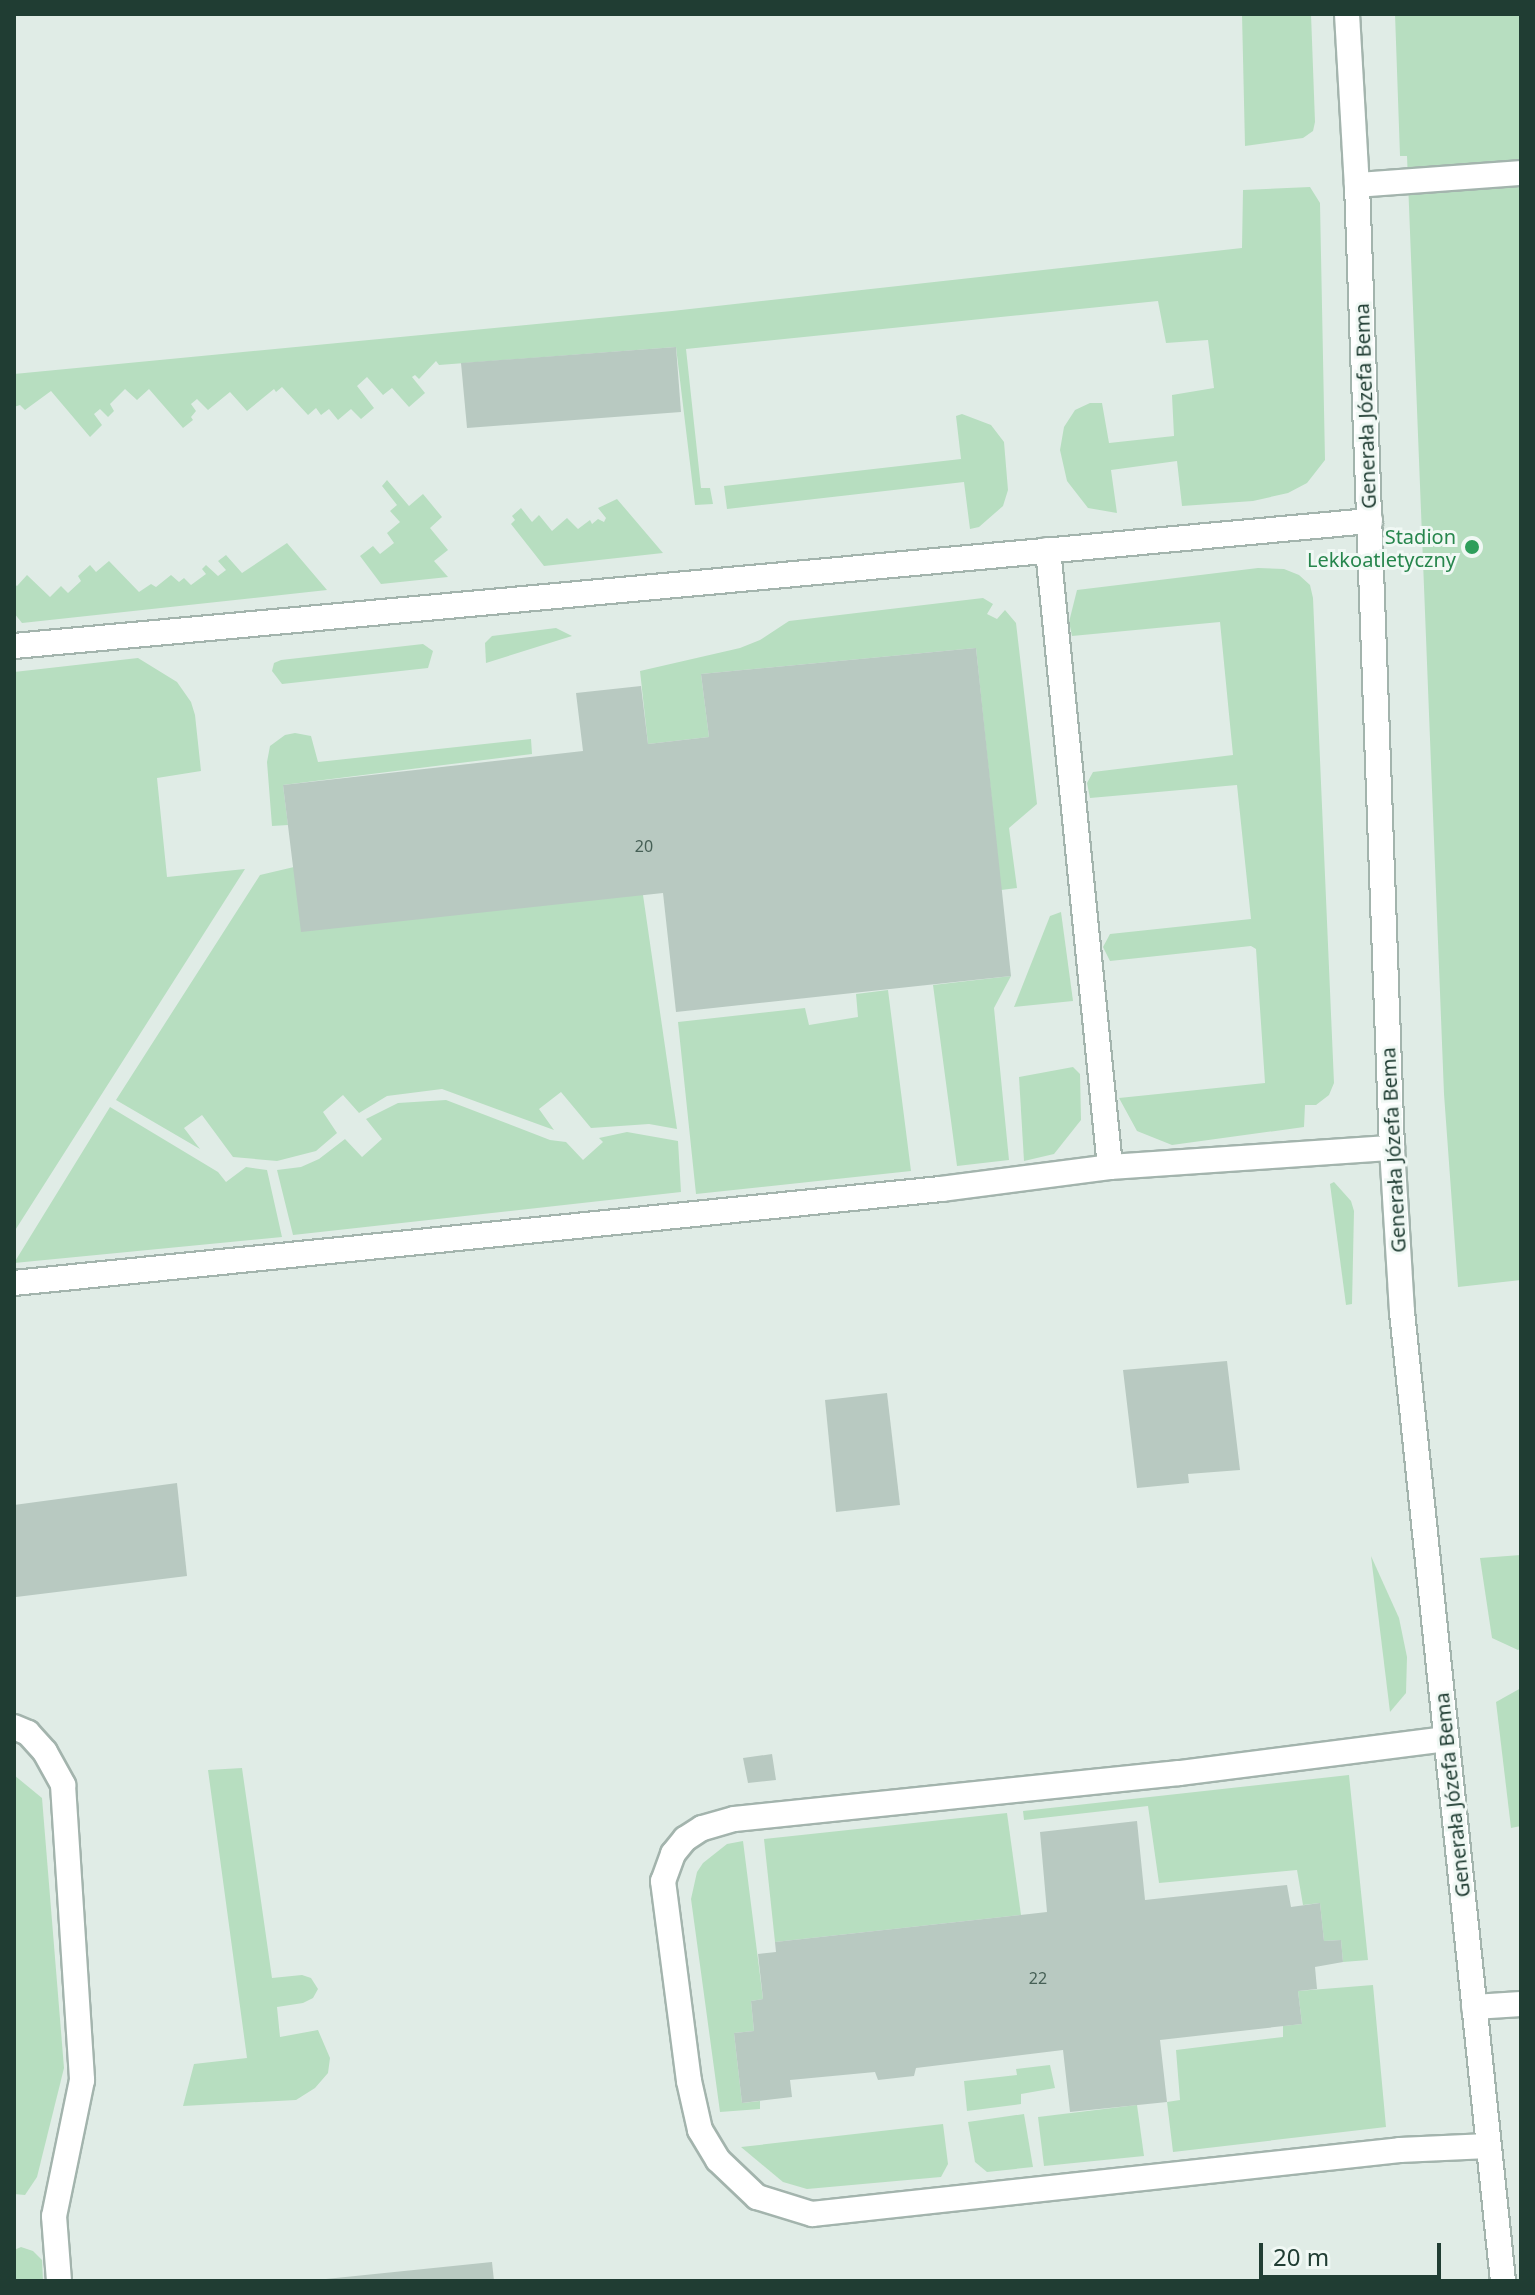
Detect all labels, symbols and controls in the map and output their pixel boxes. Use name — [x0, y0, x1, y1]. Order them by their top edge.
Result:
street label: Generała Józefa Bema — [1349, 303, 1381, 509]
place label: Stadion Lekkoatletyczny — [1307, 524, 1456, 571]
marker: Stadion Lekkoatletyczny — [1463, 538, 1481, 556]
house number: 20 — [635, 836, 653, 856]
street label: Generała Józefa Bema — [1376, 1047, 1410, 1253]
street label: Generała Józefa Bema — [1429, 1691, 1475, 1899]
house number: 22 — [1029, 1968, 1047, 1988]
scale bar — [1263, 2227, 1445, 2277]
text: 20 m — [1273, 2240, 1329, 2273]

